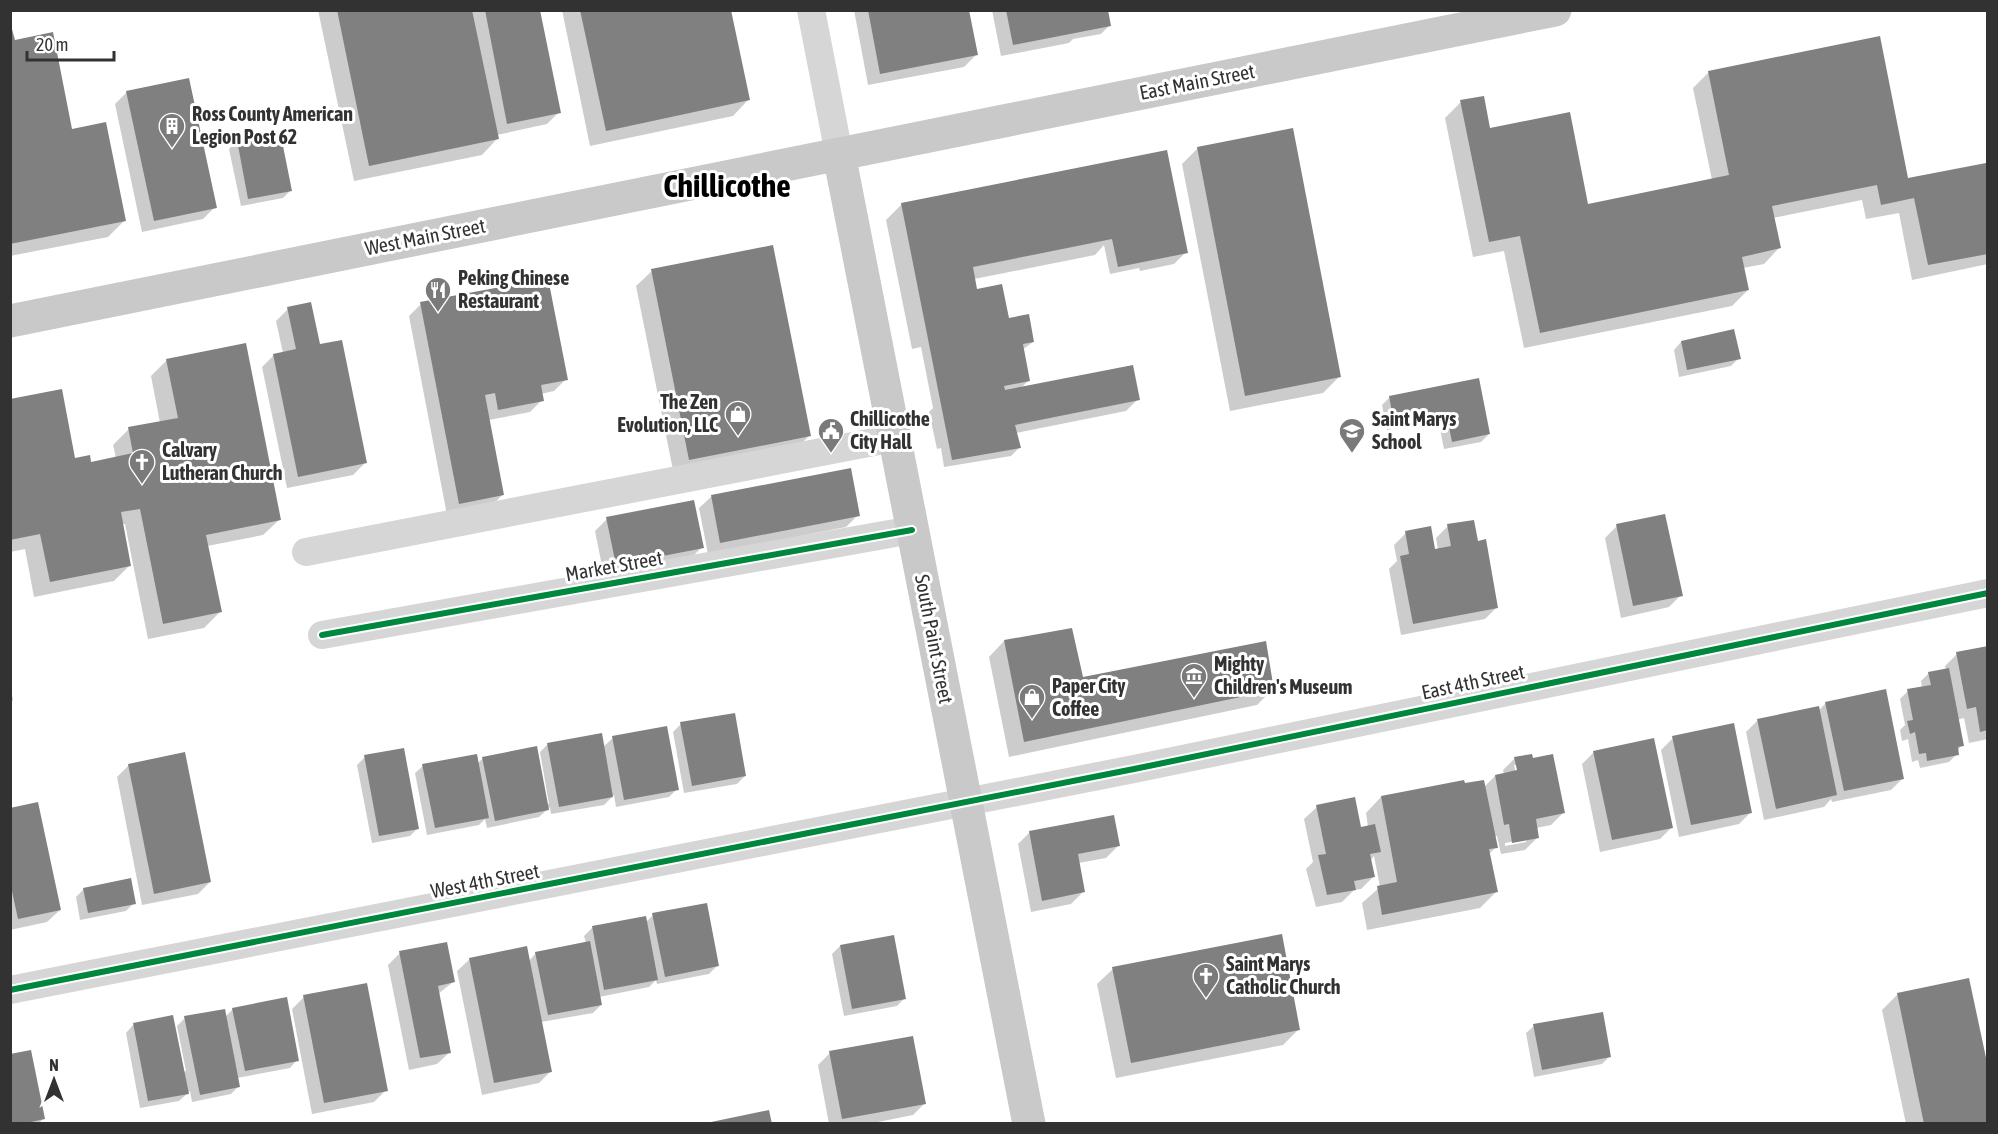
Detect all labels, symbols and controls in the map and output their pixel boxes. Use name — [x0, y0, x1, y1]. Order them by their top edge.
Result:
scale bar — [27, 24, 114, 62]
text: 20 m — [36, 34, 68, 55]
street label: East Main Street — [1137, 59, 1257, 104]
place label: Ross County American Legion Post 62 — [192, 102, 353, 148]
building icon: Ross County American Legion Post 62 — [157, 111, 187, 149]
district label: Chillicothe — [663, 167, 791, 204]
street label: West Main Street — [363, 214, 487, 259]
place label: Peking Chinese Restaurant — [458, 266, 569, 312]
restaurant icon: Peking Chinese Restaurant — [423, 275, 453, 313]
place label: The Zen Evolution, LLC — [617, 390, 718, 436]
shop icon: The Zen Evolution, LLC — [723, 399, 753, 437]
place label: Chillicothe City Hall — [850, 407, 930, 453]
place label: Saint Marys School — [1372, 407, 1456, 453]
public building icon: Chillicothe City Hall — [816, 416, 846, 454]
school or university icon: Saint Marys School — [1337, 416, 1367, 454]
place label: Calvary Lutheran Church — [162, 438, 283, 484]
church icon: Calvary Lutheran Church — [127, 447, 157, 485]
street label: Market Street — [563, 546, 665, 585]
street label: South Paint Street — [911, 572, 958, 706]
place label: Mighty Children's Museum — [1214, 652, 1353, 698]
street label: East 4th Street — [1419, 659, 1527, 704]
museum icon: Mighty Children's Museum — [1179, 661, 1209, 699]
place label: Paper City Coffee — [1052, 674, 1126, 720]
shop icon: Paper City Coffee — [1017, 682, 1047, 720]
street label: West 4th Street — [429, 859, 541, 902]
place label: Saint Marys Catholic Church — [1226, 952, 1341, 998]
church icon: Saint Marys Catholic Church — [1191, 961, 1221, 999]
north arrow — [24, 1050, 84, 1110]
text: N — [49, 1056, 59, 1074]

